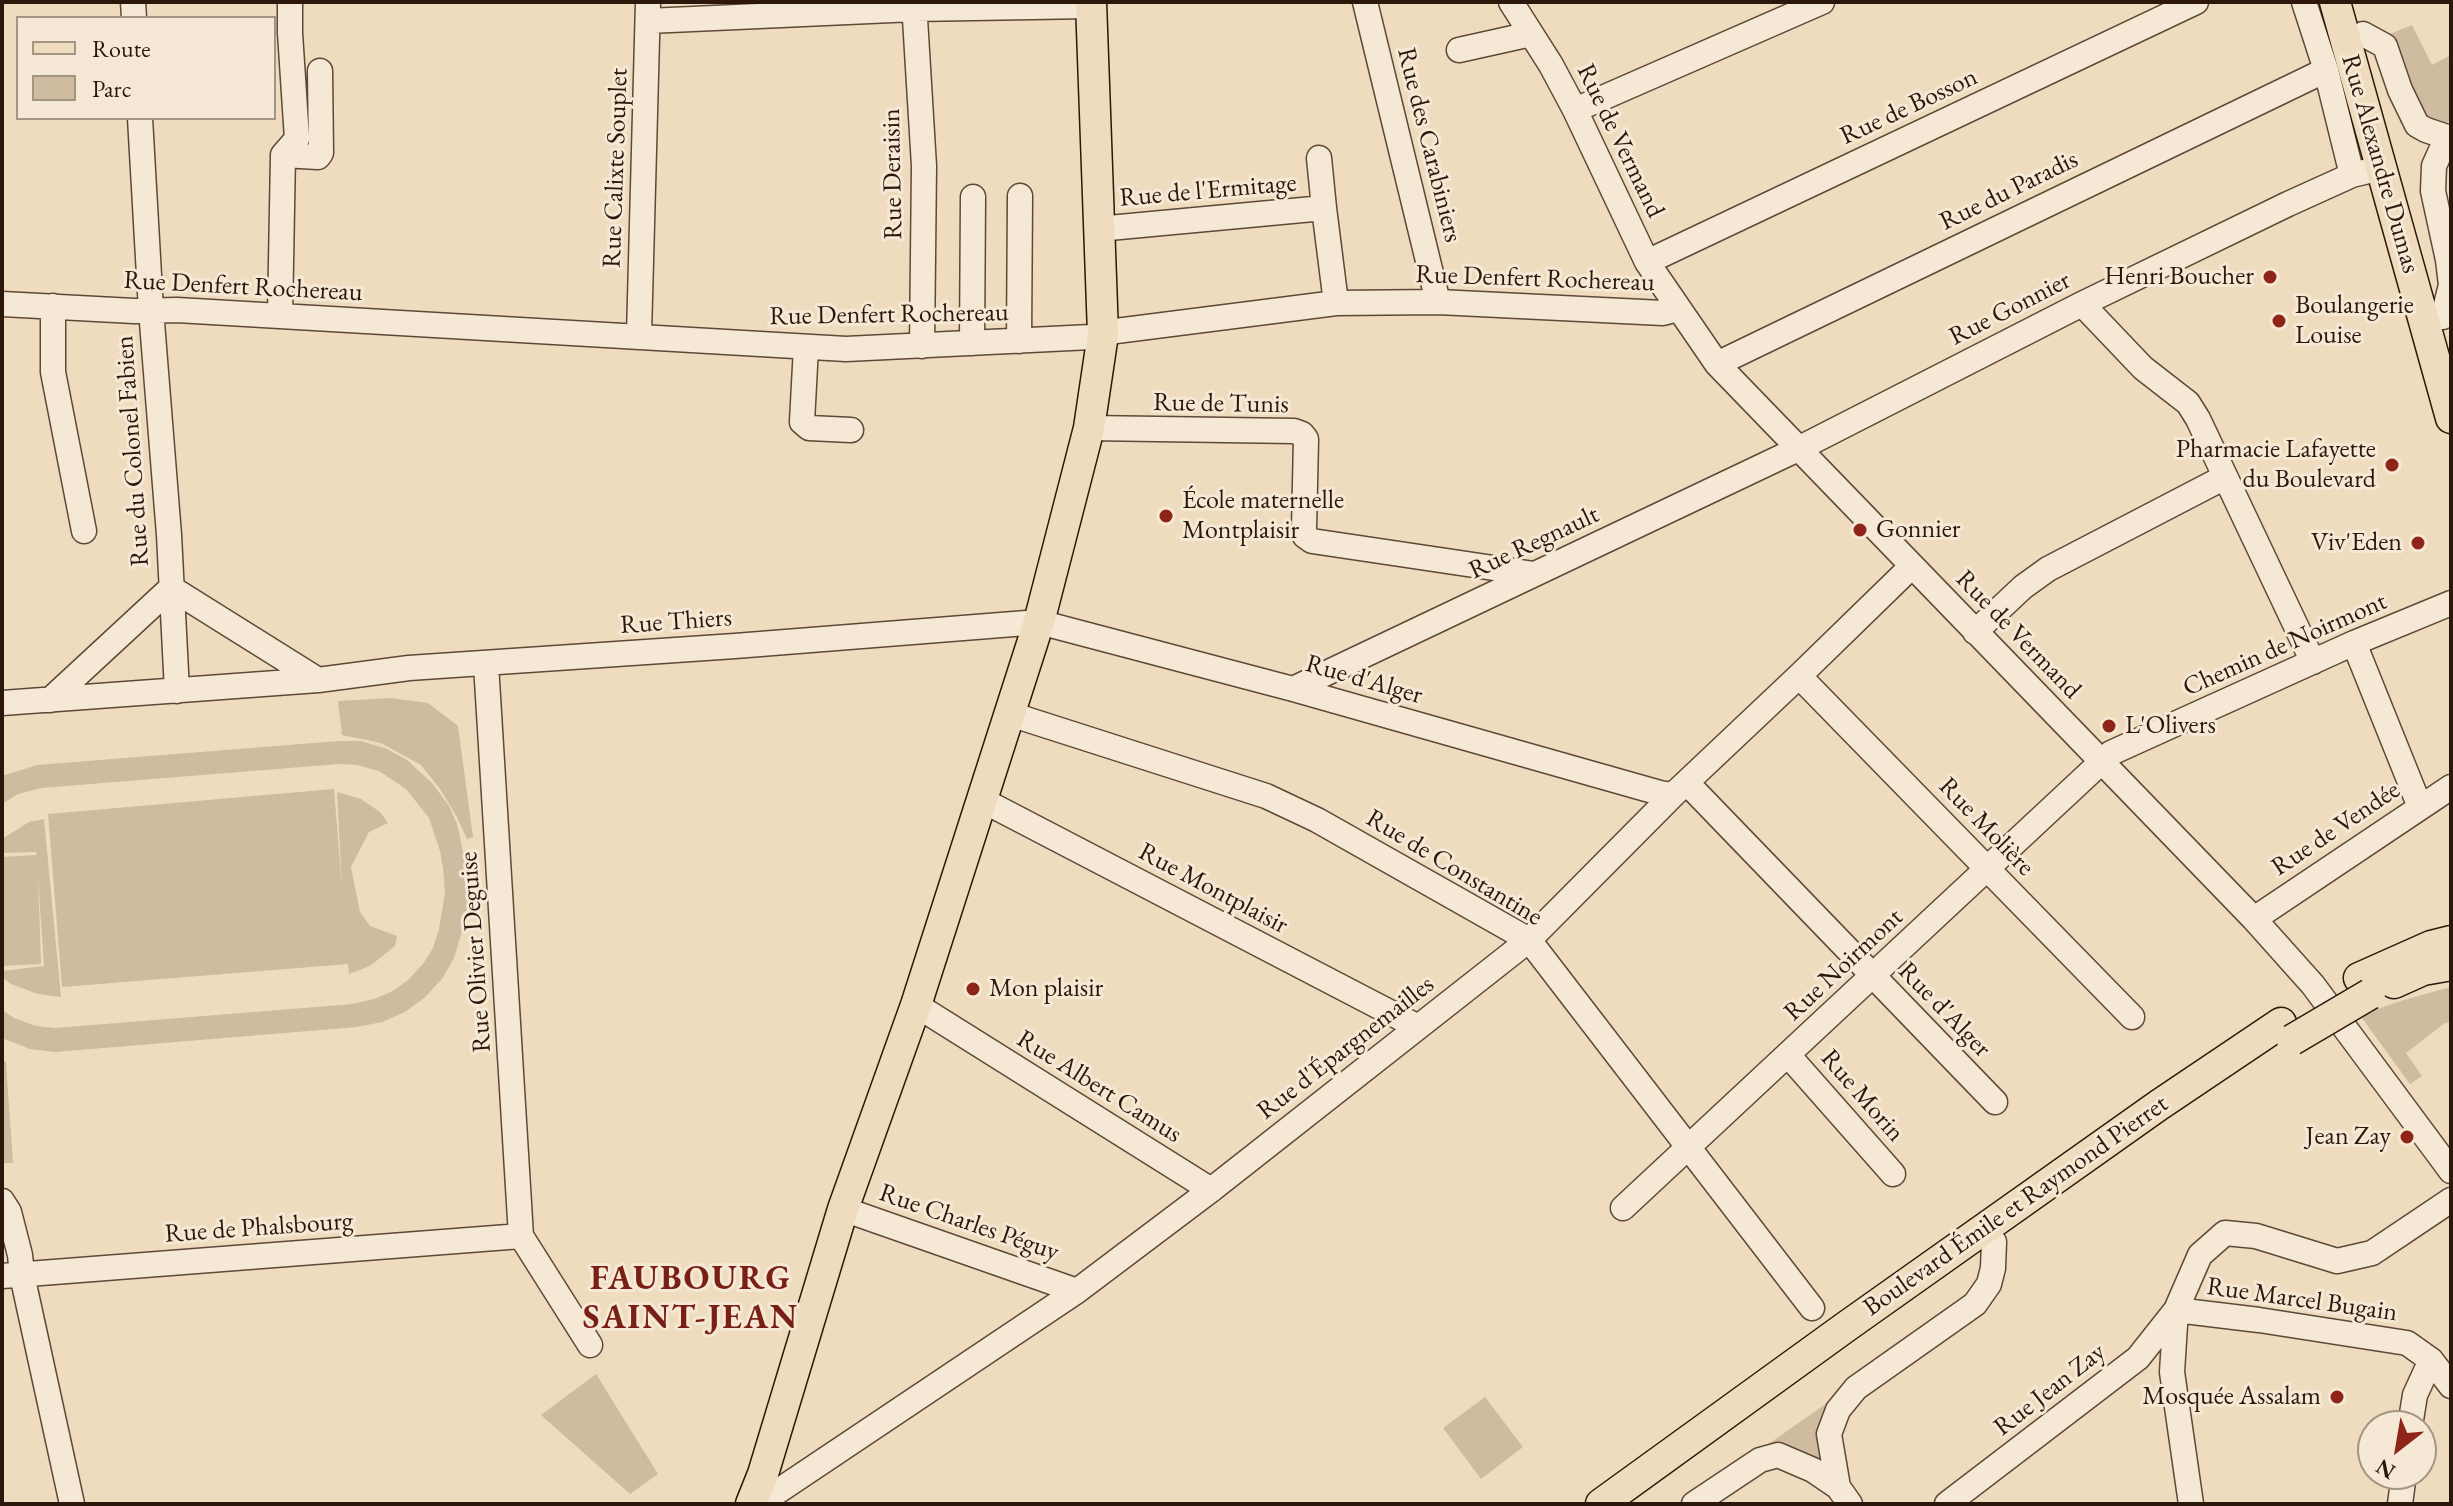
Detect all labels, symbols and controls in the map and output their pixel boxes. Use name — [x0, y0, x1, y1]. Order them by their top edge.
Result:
legend — [16, 16, 276, 120]
text: Route — [92, 33, 151, 64]
street label: Rue des Carabiniers — [1390, 44, 1468, 246]
street label: Rue Alexandre Dumas — [2334, 51, 2426, 277]
street label: Rue de Vermand — [1569, 59, 1671, 223]
street label: Rue de Bosson — [1836, 62, 1982, 152]
street label: Rue Calixte Souplet — [597, 68, 635, 268]
text: Parc — [92, 73, 131, 104]
street label: Rue Deraisin — [876, 108, 910, 240]
street label: Rue du Paradis — [1935, 144, 2083, 238]
street label: Rue de l'Ermitage — [1118, 168, 1298, 214]
street label: Rue Denfert Rochereau — [1415, 259, 1655, 299]
place label: Henri Boucher — [2104, 261, 2254, 293]
street label: Rue Denfert Rochereau — [123, 265, 363, 309]
street label: Rue Gonnier — [1944, 265, 2076, 353]
marker: Henri Boucher — [2261, 268, 2279, 286]
place label: Boulangerie Louise — [2295, 290, 2414, 352]
street label: Rue Denfert Rochereau — [769, 297, 1009, 333]
marker: Boulangerie Louise — [2270, 312, 2288, 330]
street label: Rue du Colonel Fabien — [109, 334, 157, 568]
street label: Rue de Tunis — [1153, 387, 1289, 421]
place label: Pharmacie Lafayette du Boulevard — [2176, 434, 2376, 496]
marker: Pharmacie Lafayette du Boulevard — [2383, 456, 2401, 474]
place label: École maternelle Montplaisir — [1182, 485, 1344, 546]
street label: Rue Regnault — [1464, 499, 1604, 587]
marker: École maternelle Montplaisir — [1157, 507, 1175, 525]
place label: Gonnier — [1876, 514, 1960, 546]
marker: Gonnier — [1851, 521, 1869, 539]
place label: Viv'Eden — [2311, 527, 2402, 559]
marker: Viv'Eden — [2409, 534, 2427, 552]
street label: Rue de Vermand — [1949, 564, 2087, 706]
street label: Chemin de Noirmont — [2178, 586, 2392, 704]
street label: Rue Thiers — [619, 603, 733, 641]
street label: Rue d'Alger — [1302, 648, 1426, 712]
place label: L'Olivers — [2125, 710, 2216, 742]
marker: L'Olivers — [2100, 717, 2118, 735]
street label: Rue Molière — [1932, 771, 2040, 883]
street label: Rue de Vendée — [2266, 775, 2406, 883]
street label: Rue de Constantine — [1360, 803, 1548, 933]
street label: Rue Montplaisir — [1133, 837, 1293, 941]
street label: Rue Olivier Deguise — [453, 850, 499, 1054]
street label: Rue Noirmont — [1778, 902, 1910, 1028]
street label: Rue d'Alger — [1891, 956, 1997, 1064]
street label: Rue d'Épargnemailles — [1251, 969, 1441, 1127]
place label: Mon plaisir — [989, 973, 1103, 1005]
marker: Mon plaisir — [964, 980, 982, 998]
street label: Rue Albert Camus — [1011, 1024, 1187, 1150]
street label: Rue Morin — [1813, 1043, 1911, 1149]
street label: Boulevard Émile et Raymond Pierret — [1858, 1089, 2174, 1323]
place label: Jean Zay — [2306, 1121, 2391, 1153]
marker: Jean Zay — [2398, 1128, 2416, 1146]
street label: Rue Charles Péguy — [875, 1178, 1063, 1268]
street label: Rue de Phalsbourg — [164, 1206, 354, 1250]
district label: FAUBOURG SAINT-JEAN — [583, 1260, 799, 1340]
street label: Rue Marcel Bugain — [2205, 1271, 2399, 1329]
street label: Rue Jean Zay — [1988, 1337, 2112, 1443]
place label: Mosquée Assalam — [2142, 1381, 2321, 1413]
marker: Mosquée Assalam — [2328, 1388, 2346, 1406]
north arrow — [2357, 1410, 2437, 1490]
text: N — [2370, 1452, 2401, 1486]

